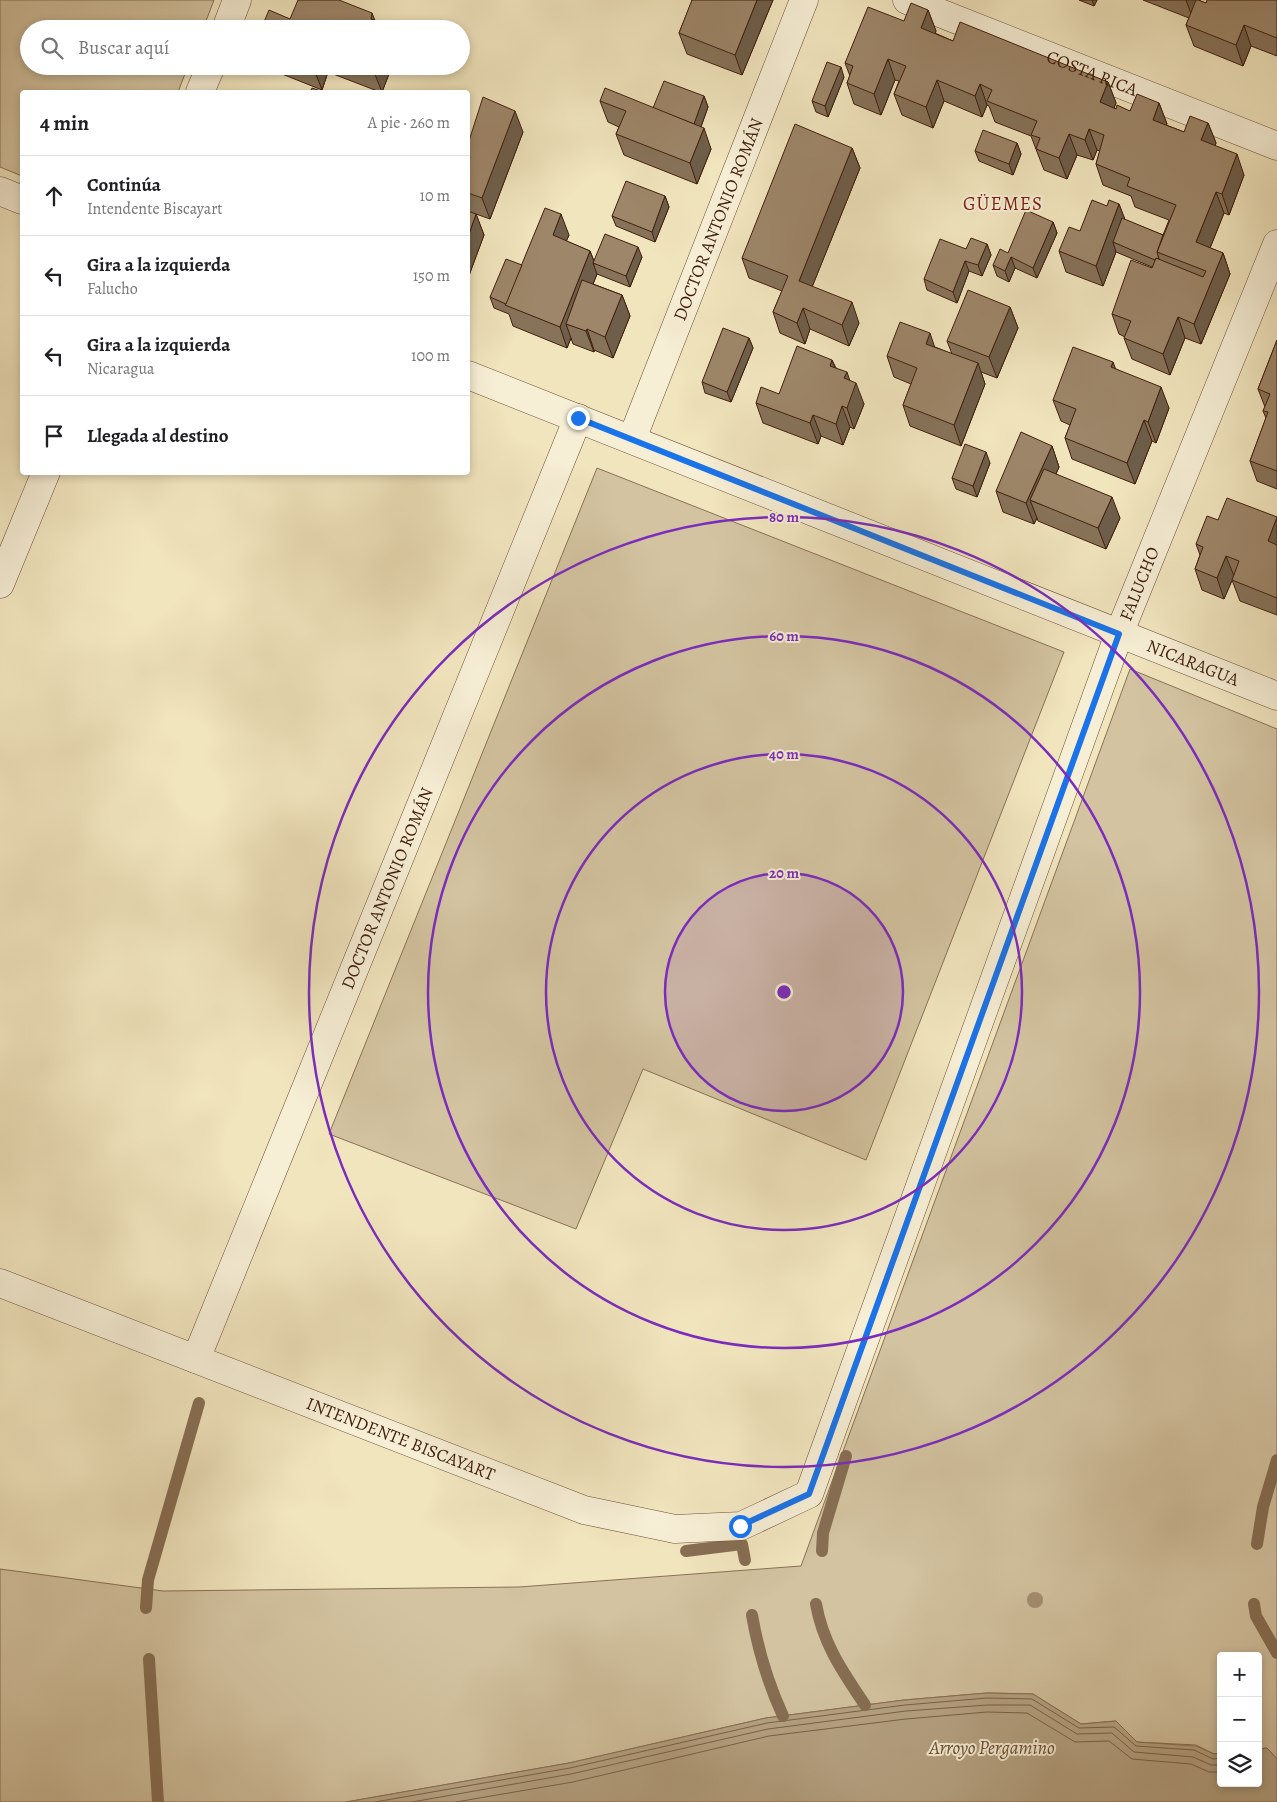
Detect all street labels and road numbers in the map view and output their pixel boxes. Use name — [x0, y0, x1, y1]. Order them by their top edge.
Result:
street label: COSTA RICA — [1043, 44, 1142, 102]
street label: DOCTOR ANTONIO ROMÁN — [668, 114, 769, 324]
street label: FALUCHO — [1114, 543, 1165, 625]
street label: NICARAGUA — [1143, 634, 1243, 692]
street label: DOCTOR ANTONIO ROMÁN — [335, 784, 439, 993]
street label: INTENDENTE BISCAYART — [303, 1391, 499, 1486]

